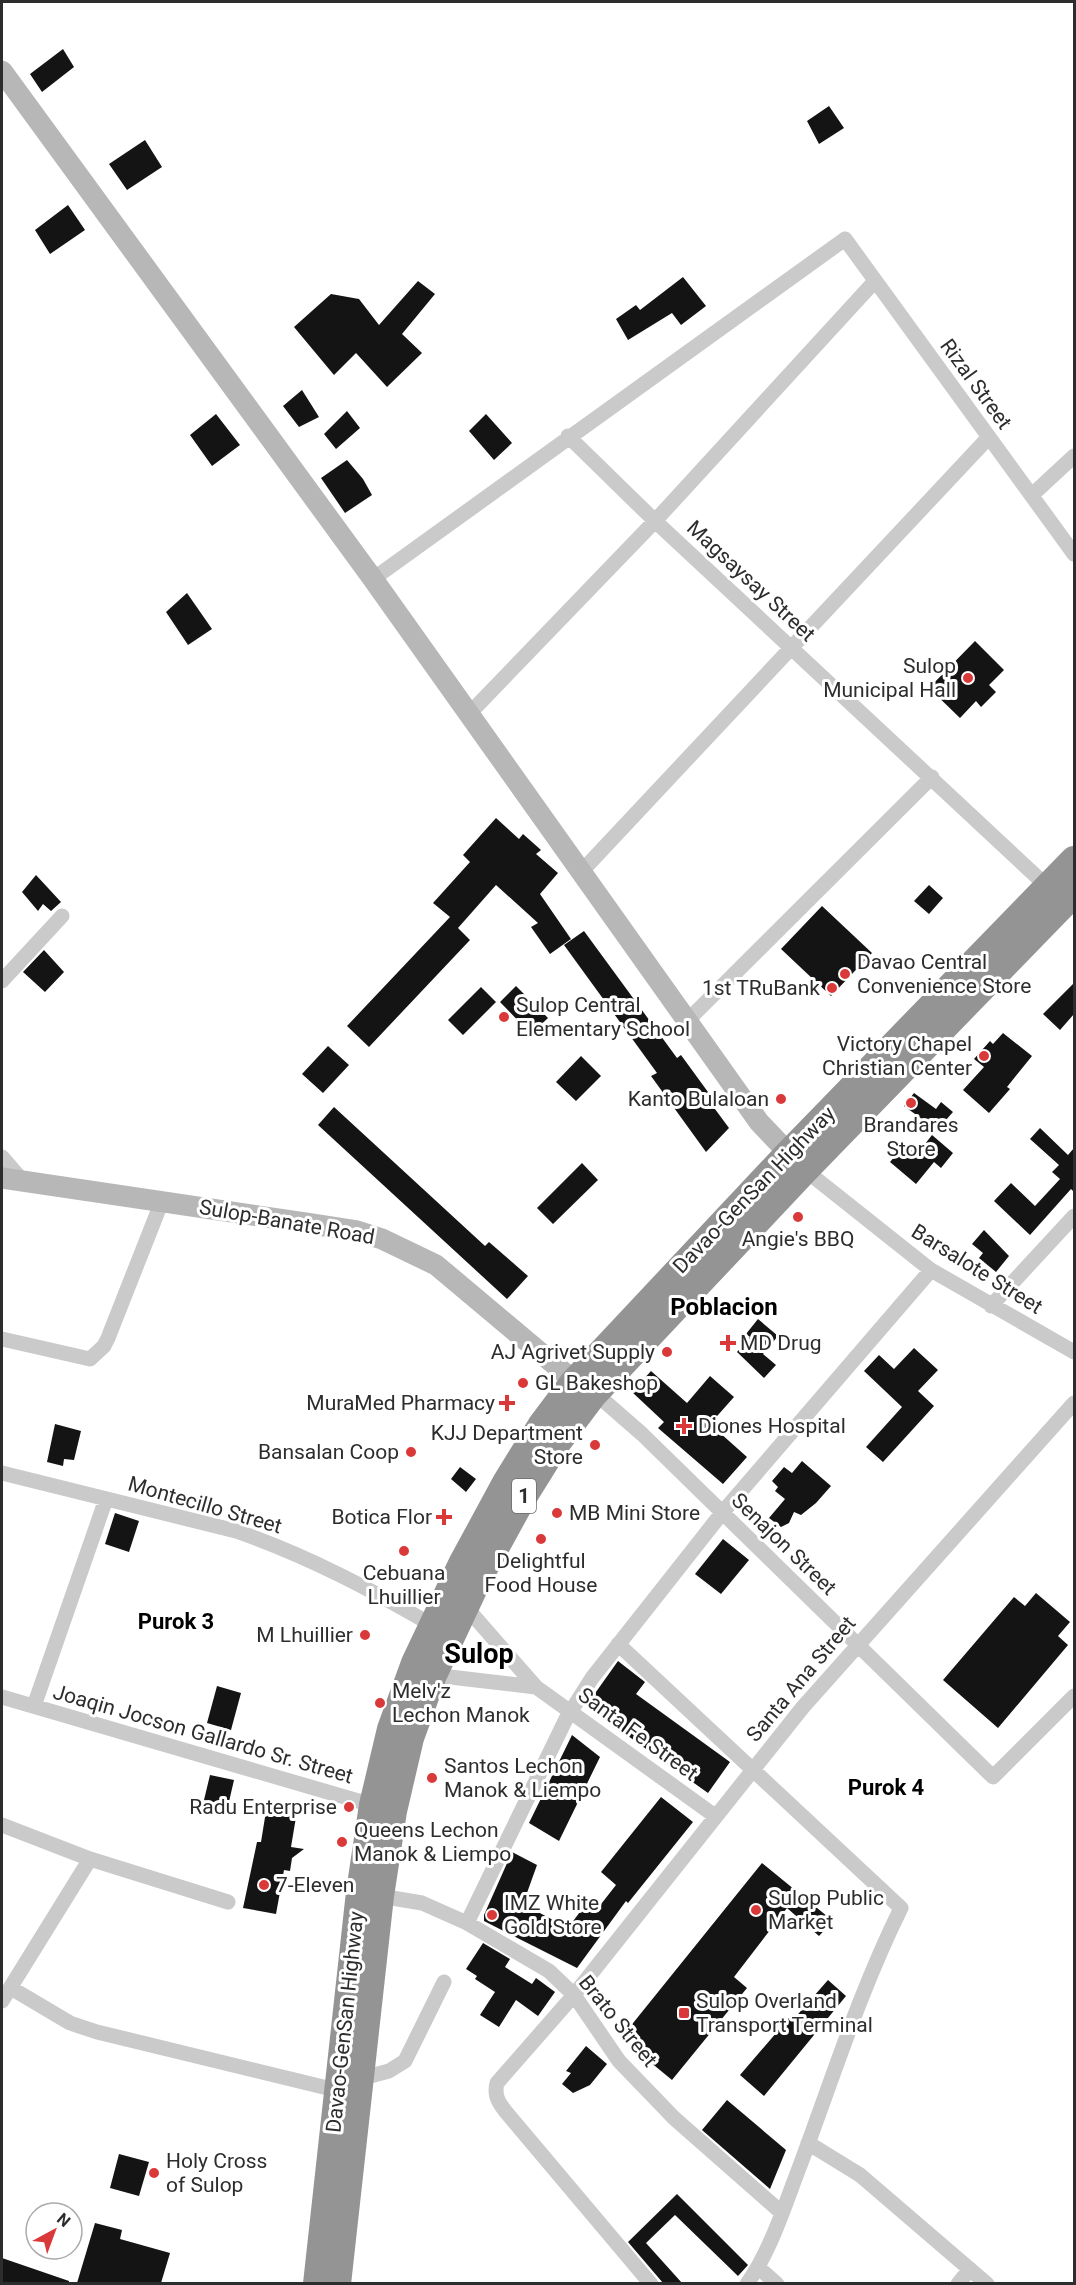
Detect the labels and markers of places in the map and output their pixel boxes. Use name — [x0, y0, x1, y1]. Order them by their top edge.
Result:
place label: Sulop Municipal Hall — [823, 654, 956, 702]
marker: Sulop Municipal Hall — [961, 671, 975, 685]
place label: Davao Central Convenience Store — [857, 950, 1031, 998]
marker: Davao Central Convenience Store — [838, 967, 852, 981]
place label: 1st TRuBank — [702, 976, 820, 1000]
marker: 1st TRuBank — [825, 981, 839, 995]
place label: Sulop Central Elementary School — [516, 993, 690, 1041]
marker: Sulop Central Elementary School — [497, 1010, 511, 1024]
place label: Victory Chapel Christian Center — [822, 1032, 972, 1080]
marker: Victory Chapel Christian Center — [977, 1049, 991, 1063]
place label: Kanto Bulaloan — [628, 1087, 769, 1111]
marker: Kanto Bulaloan — [774, 1092, 788, 1106]
marker: Brandares Store — [904, 1096, 918, 1110]
place label: Brandares Store — [864, 1113, 958, 1161]
marker: Angie's BBQ — [791, 1210, 805, 1224]
place label: Angie's BBQ — [742, 1227, 854, 1251]
place label: MD Drug — [740, 1331, 822, 1355]
marker: MD Drug — [721, 1336, 735, 1350]
place label: AJ Agrivet Supply — [491, 1340, 655, 1364]
marker: AJ Agrivet Supply — [660, 1345, 674, 1359]
place label: GL Bakeshop — [535, 1371, 658, 1395]
marker: GL Bakeshop — [516, 1376, 530, 1390]
place label: MuraMed Pharmacy — [306, 1391, 495, 1415]
marker: MuraMed Pharmacy — [500, 1396, 514, 1410]
place label: Diones Hospital — [698, 1414, 846, 1438]
marker: Diones Hospital — [675, 1417, 693, 1435]
place label: KJJ Department Store — [431, 1421, 583, 1469]
marker: KJJ Department Store — [588, 1438, 602, 1452]
place label: Bansalan Coop — [258, 1440, 399, 1464]
marker: Bansalan Coop — [404, 1445, 418, 1459]
place label: MB Mini Store — [569, 1501, 700, 1525]
place label: Botica Flor — [332, 1505, 432, 1529]
marker: MB Mini Store — [550, 1506, 564, 1520]
marker: Botica Flor — [437, 1510, 451, 1524]
marker: Delightful Food House — [534, 1532, 548, 1546]
marker: Cebuana Lhuillier — [397, 1544, 411, 1558]
place label: Delightful Food House — [485, 1549, 597, 1597]
place label: Cebuana Lhuillier — [363, 1561, 445, 1609]
place label: M Lhuillier — [256, 1623, 353, 1647]
marker: M Lhuillier — [358, 1628, 372, 1642]
place label: Melv'z Lechon Manok — [392, 1679, 530, 1727]
marker: Melv'z Lechon Manok — [373, 1696, 387, 1710]
place label: Santos Lechon Manok & Liempo — [444, 1754, 601, 1802]
marker: Santos Lechon Manok & Liempo — [425, 1771, 439, 1785]
place label: Radu Enterprise — [189, 1795, 337, 1819]
marker: Radu Enterprise — [342, 1800, 356, 1814]
place label: Queens Lechon Manok & Liempo — [354, 1818, 511, 1866]
marker: Queens Lechon Manok & Liempo — [335, 1835, 349, 1849]
place label: 7-Eleven — [276, 1873, 354, 1897]
marker: 7-Eleven — [257, 1878, 271, 1892]
place label: Sulop Public Market — [768, 1886, 884, 1934]
place label: IMZ White Gold Store — [504, 1891, 602, 1939]
marker: Sulop Public Market — [749, 1903, 763, 1917]
marker: IMZ White Gold Store — [485, 1908, 499, 1922]
place label: Sulop Overland Transport Terminal — [696, 1989, 873, 2037]
marker: Sulop Overland Transport Terminal — [677, 2006, 691, 2020]
place label: Holy Cross of Sulop — [166, 2149, 267, 2197]
marker: Holy Cross of Sulop — [147, 2166, 161, 2180]

